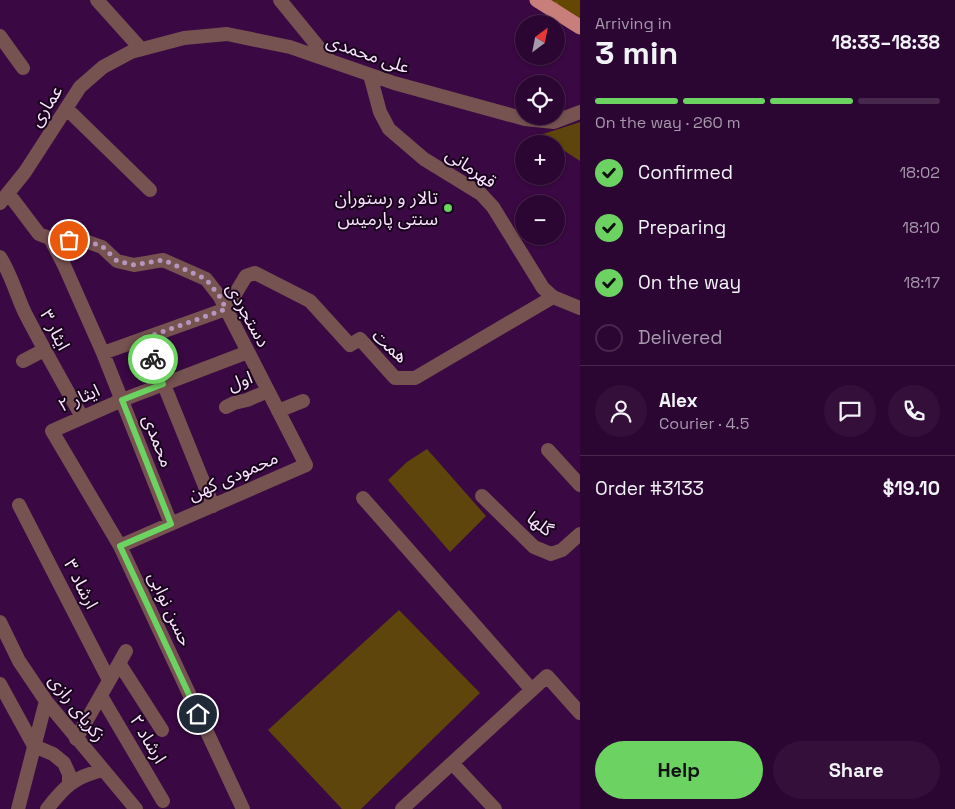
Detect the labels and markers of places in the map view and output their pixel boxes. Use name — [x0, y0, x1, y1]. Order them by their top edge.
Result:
place label: تالار و رستوران سنتی پارمیس — [335, 186, 438, 230]
marker: تالار و رستوران سنتی پارمیس — [442, 202, 454, 214]
pin — [48, 219, 90, 261]
pin — [177, 693, 219, 735]

